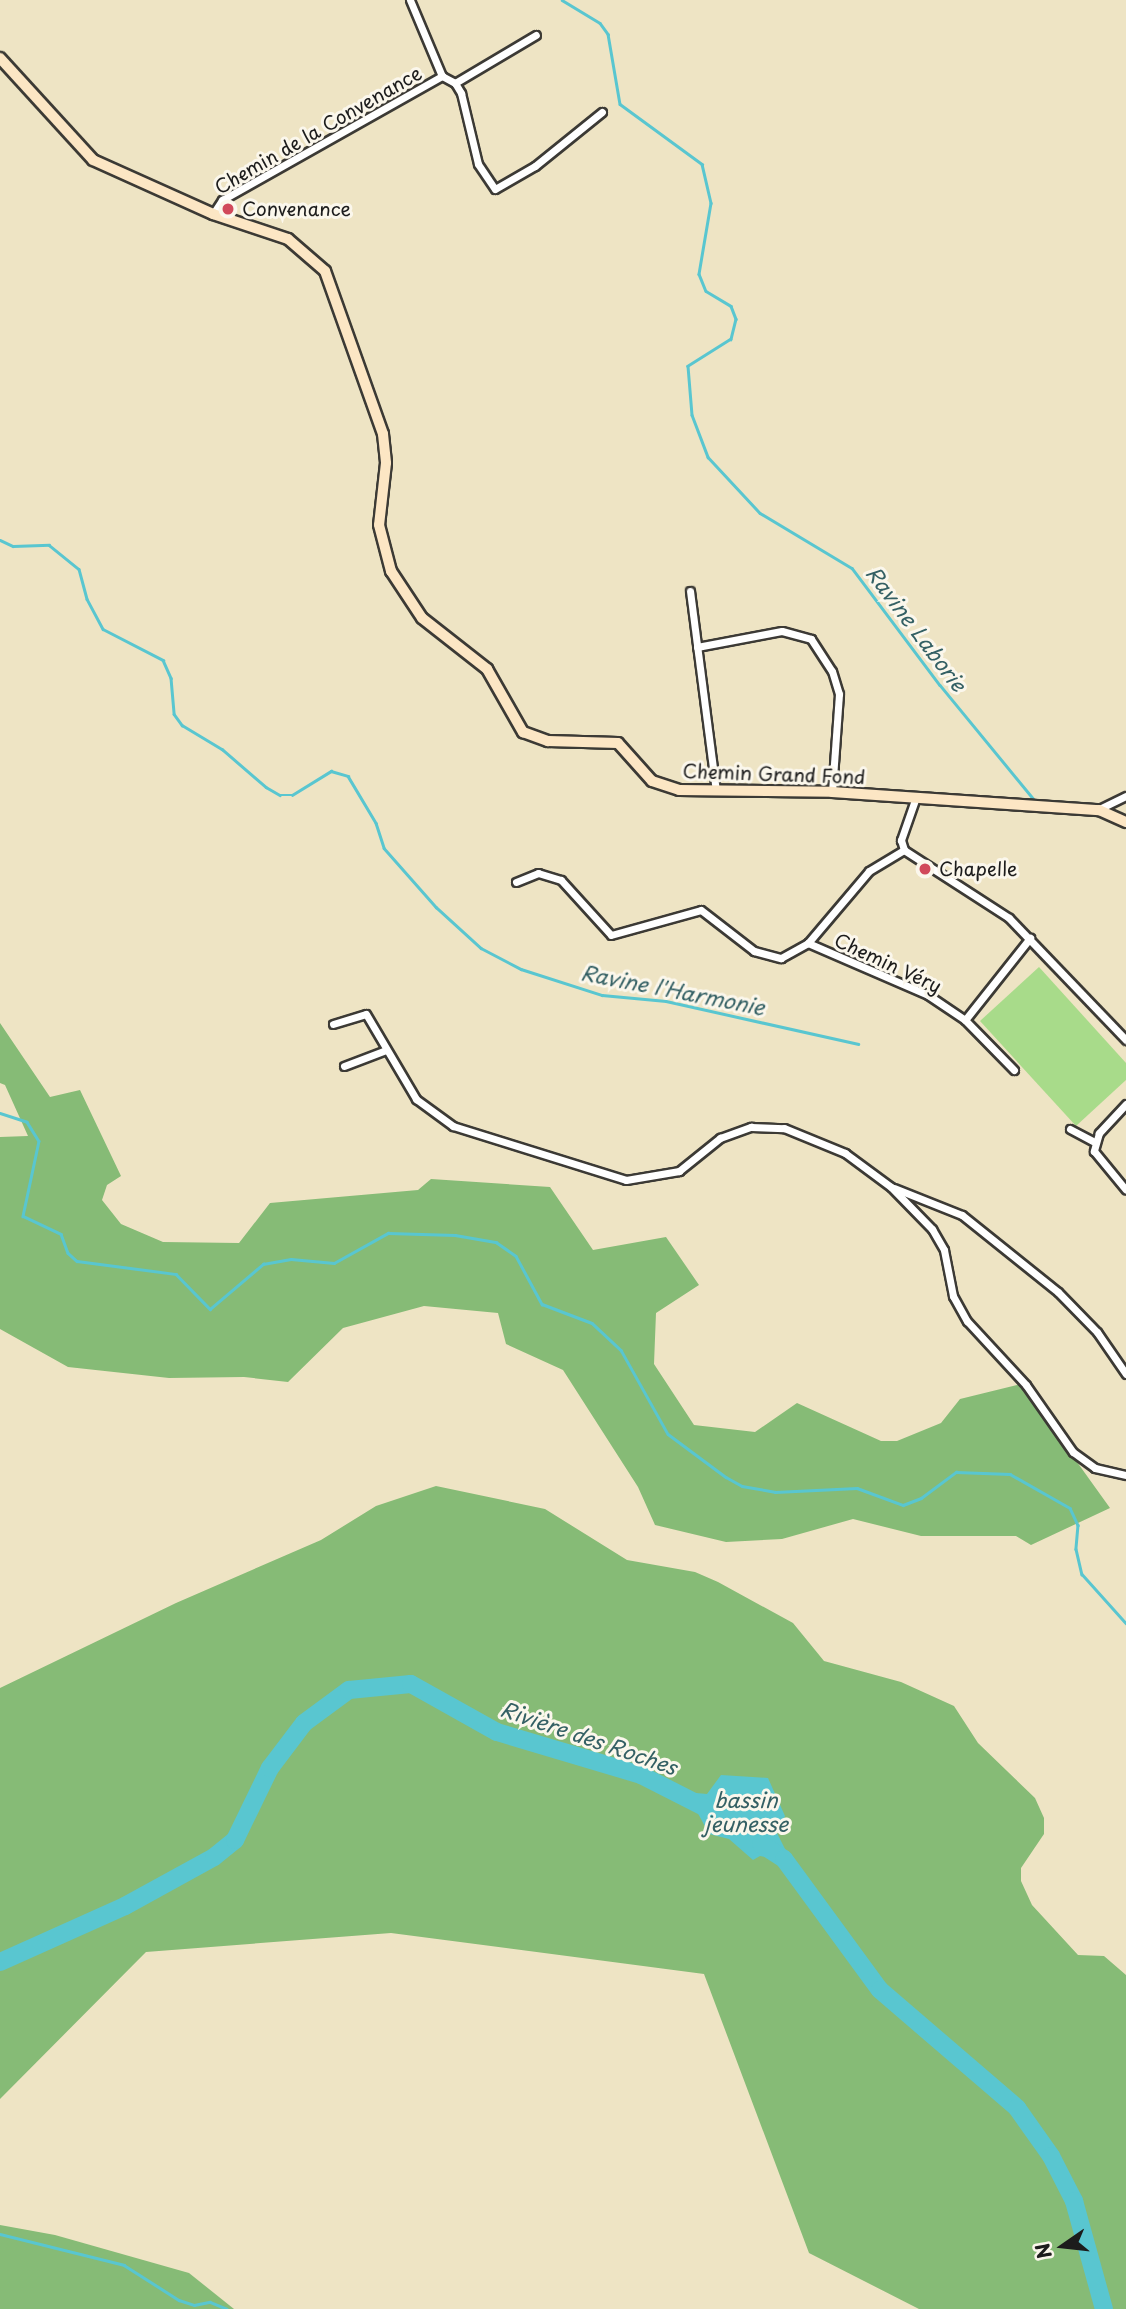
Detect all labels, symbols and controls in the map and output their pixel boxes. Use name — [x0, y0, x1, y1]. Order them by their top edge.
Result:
street label: Chemin de la Convenance — [211, 62, 425, 198]
place label: Convenance — [242, 198, 351, 220]
marker: Convenance — [220, 201, 236, 217]
water label: Ravine Laborie — [861, 560, 973, 696]
street label: Chemin Grand Fond — [682, 759, 866, 789]
place label: Chapelle — [939, 858, 1017, 880]
marker: Chapelle — [917, 861, 933, 877]
street label: Chemin Véry — [831, 928, 945, 998]
water label: Ravine l'Harmonie — [579, 959, 767, 1019]
water label: Rivière des Roches — [498, 1695, 680, 1779]
water label: bassin jeunesse — [704, 1786, 788, 1836]
north arrow — [1028, 2211, 1098, 2281]
text: N — [1027, 2240, 1058, 2262]

